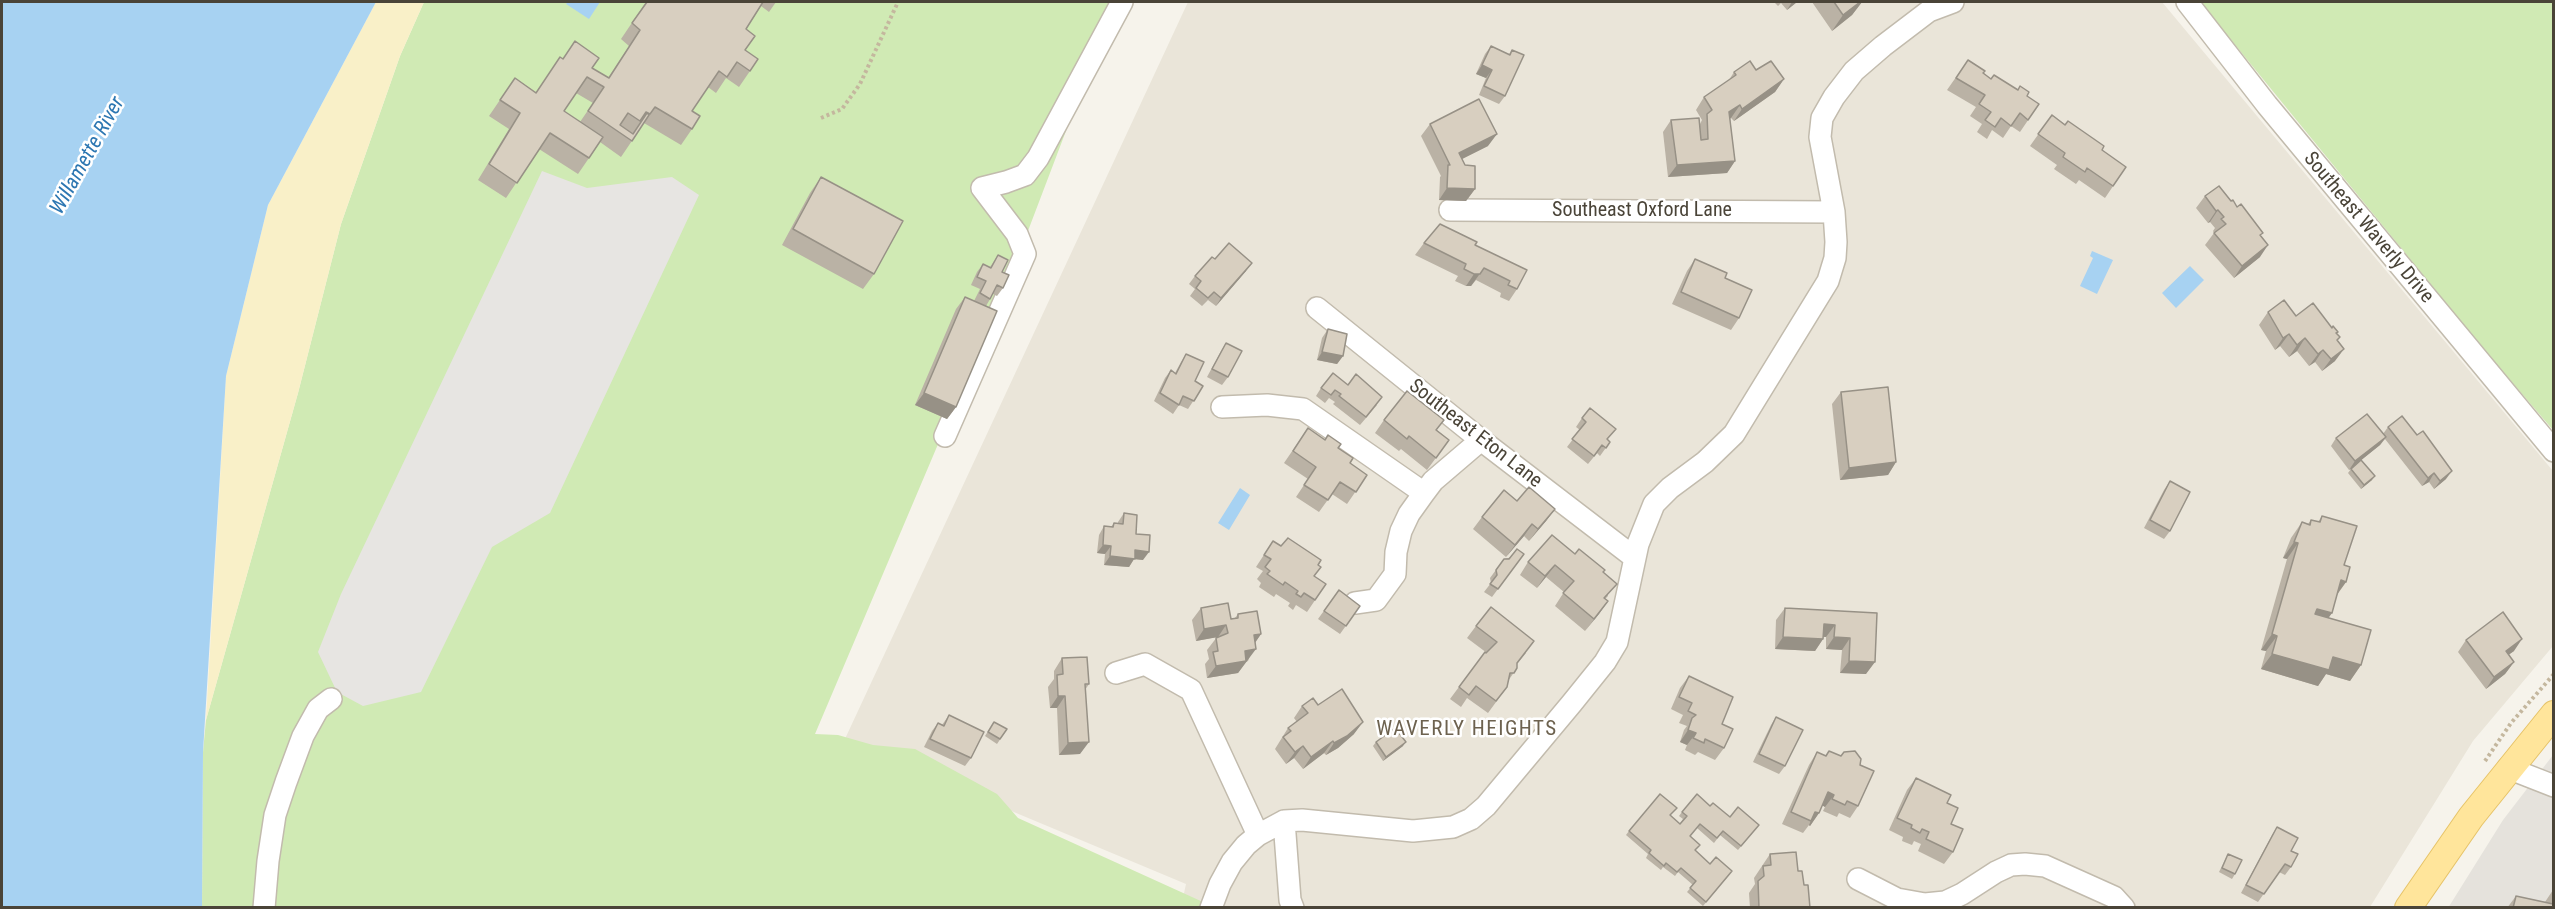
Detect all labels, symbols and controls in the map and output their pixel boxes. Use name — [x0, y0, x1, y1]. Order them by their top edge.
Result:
water label: Willamette River — [45, 93, 131, 219]
street label: Southeast Waverly Drive — [2298, 148, 2438, 308]
street label: Southeast Oxford Lane — [1552, 199, 1732, 223]
street label: Southeast Eton Lane — [1404, 375, 1546, 493]
district label: WAVERLY HEIGHTS — [1376, 717, 1558, 743]

